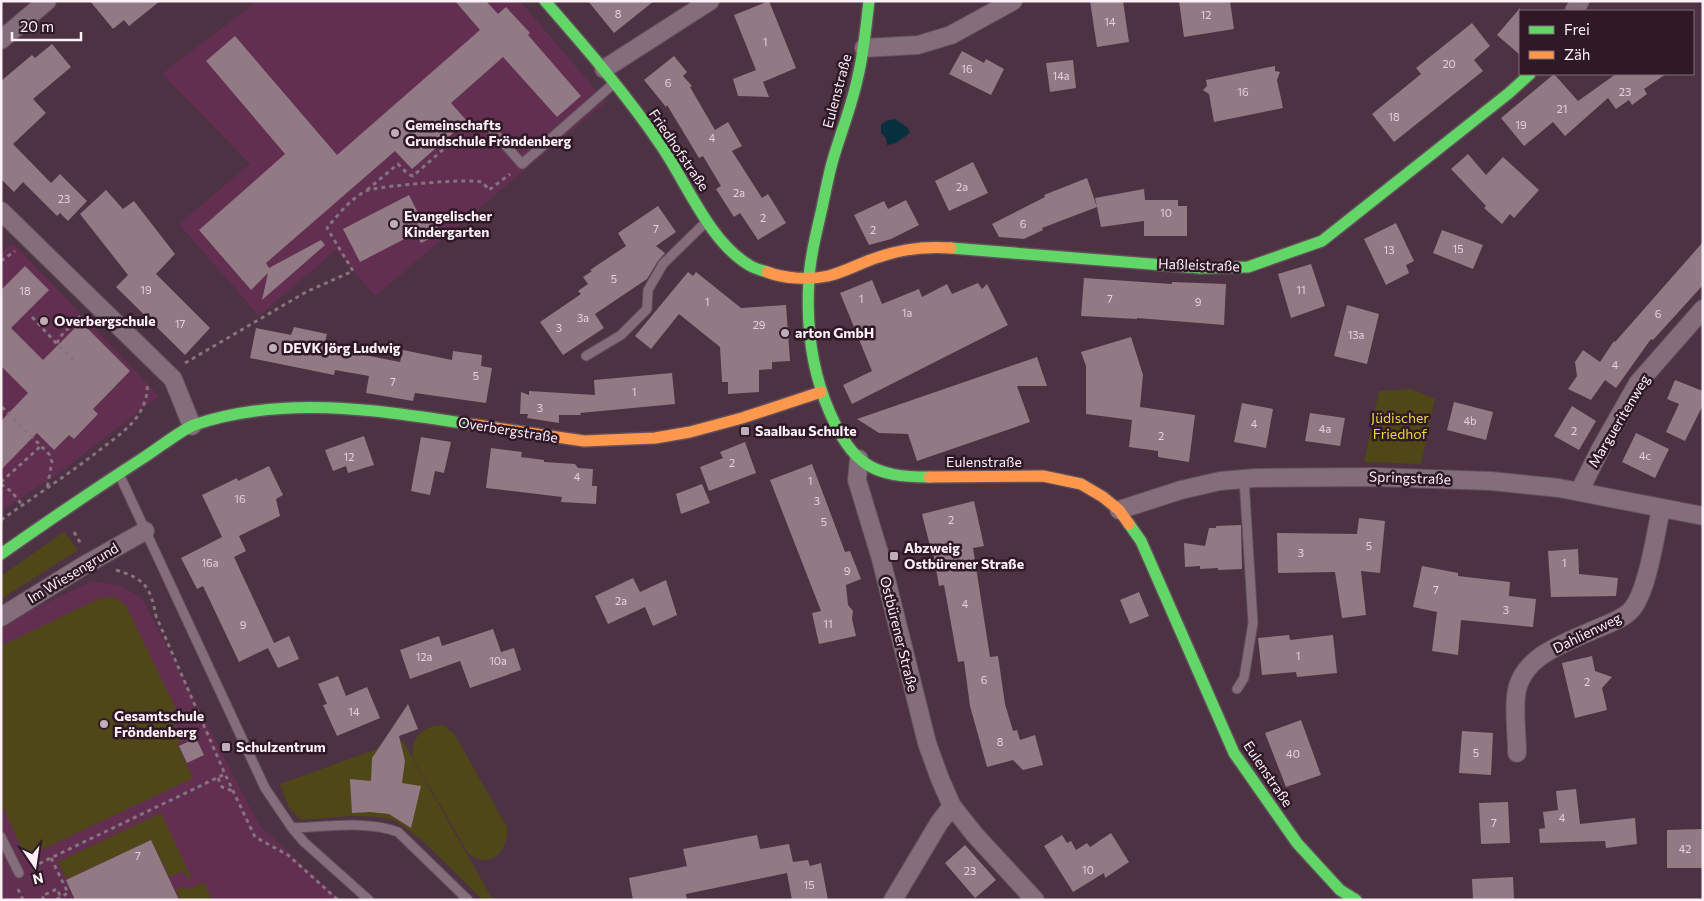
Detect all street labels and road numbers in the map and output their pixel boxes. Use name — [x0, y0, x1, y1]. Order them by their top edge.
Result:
street label: Eulenstraße — [818, 52, 855, 130]
street label: Friedhofstraße — [646, 106, 713, 194]
street label: Haßleistraße — [1158, 255, 1240, 274]
street label: Margueritenweg — [1584, 371, 1653, 470]
street label: Overbergstraße — [457, 413, 559, 446]
street label: Eulenstraße — [946, 453, 1022, 470]
street label: Springstraße — [1369, 468, 1451, 487]
street label: Im Wiesengrund — [24, 539, 121, 606]
street label: Ostbürener Straße — [877, 574, 922, 693]
street label: Dahlienweg — [1550, 609, 1624, 656]
street label: Eulenstraße — [1240, 738, 1297, 810]

